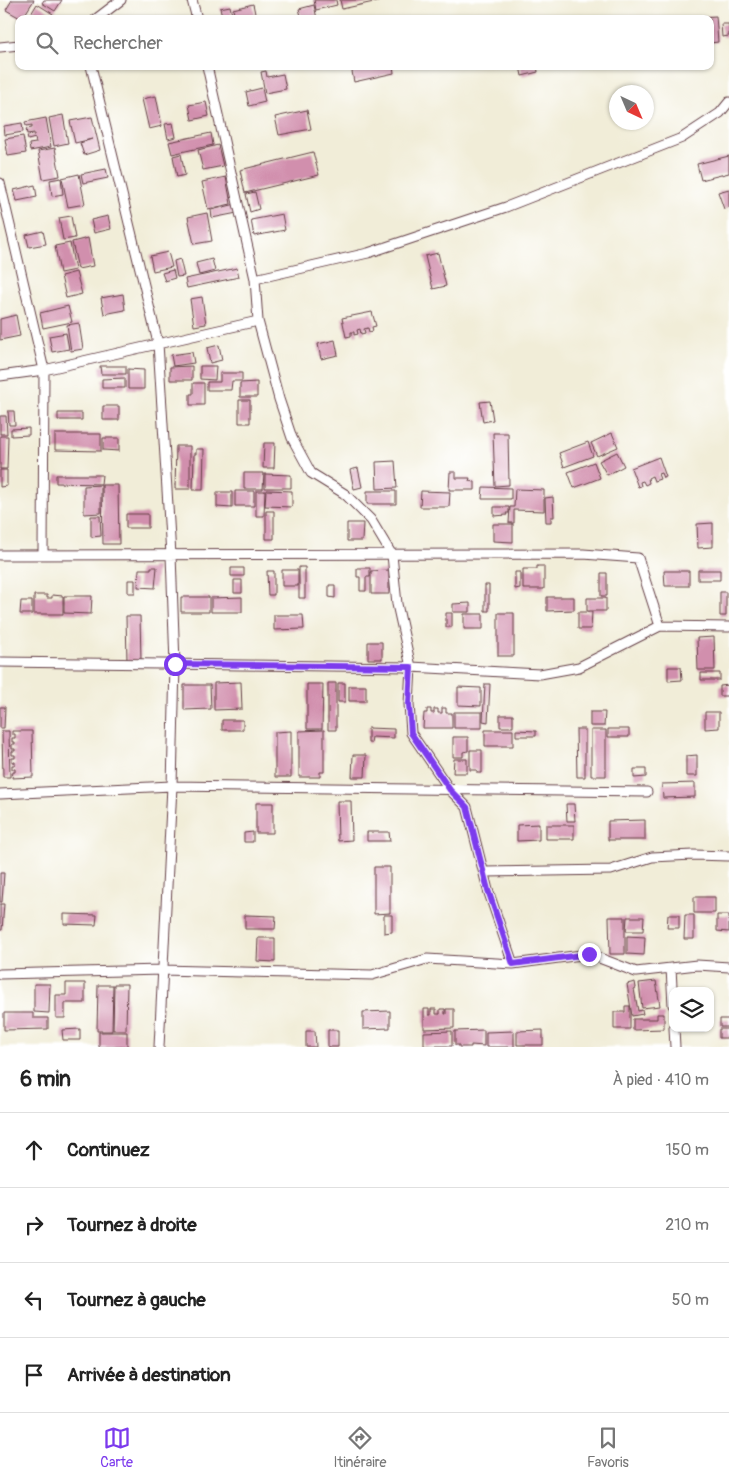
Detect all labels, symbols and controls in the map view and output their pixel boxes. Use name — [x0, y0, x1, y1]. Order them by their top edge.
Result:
search box — [15, 15, 714, 70]
icon: search — [33, 29, 61, 57]
text: Rechercher — [73, 31, 163, 55]
north arrow — [609, 85, 654, 130]
route start — [164, 653, 187, 676]
route end — [578, 943, 601, 966]
map controls — [669, 987, 714, 1032]
button: layers — [669, 987, 714, 1032]
text: 6 min — [20, 1066, 71, 1093]
text: À pied · 410 m — [612, 1070, 709, 1090]
icon: ahead — [20, 1136, 48, 1164]
text: Continuez — [67, 1138, 150, 1162]
text: 150 m — [665, 1140, 709, 1160]
icon: right — [20, 1211, 48, 1239]
text: Tournez à droite — [67, 1213, 197, 1237]
text: 210 m — [665, 1215, 709, 1235]
icon: left — [20, 1286, 48, 1314]
text: Tournez à gauche — [67, 1288, 206, 1312]
text: 50 m — [672, 1290, 709, 1310]
icon: arrive — [20, 1361, 48, 1389]
text: Arrivée à destination — [67, 1363, 231, 1387]
tab: Carte — [100, 1424, 133, 1471]
tab: Itinéraire — [334, 1424, 386, 1471]
tab: Favoris — [587, 1424, 629, 1471]

